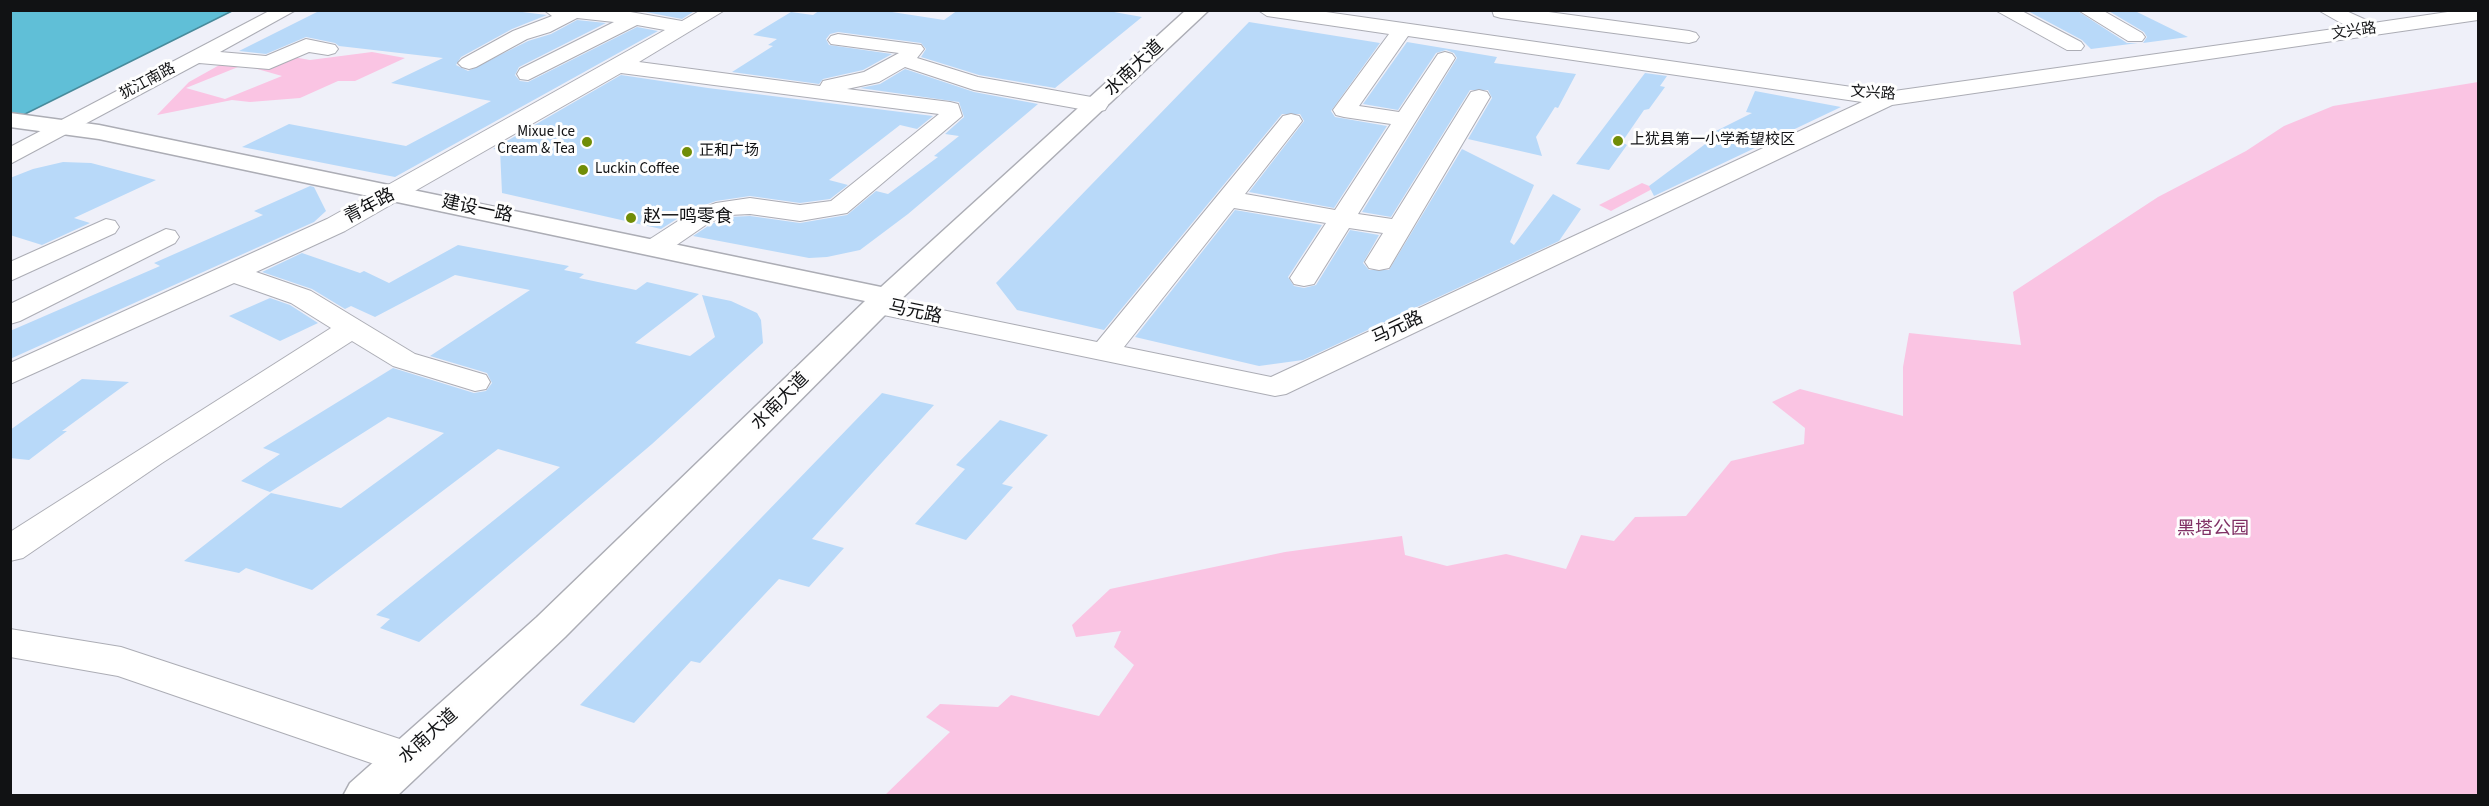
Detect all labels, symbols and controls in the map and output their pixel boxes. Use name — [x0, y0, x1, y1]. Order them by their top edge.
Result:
street label: 文兴路 — [2330, 20, 2378, 44]
street label: 水南大道 — [1101, 37, 1169, 101]
street label: 犹江南路 — [117, 60, 179, 104]
street label: 文兴路 — [1850, 83, 1896, 105]
place label: Mixue Ice Cream & Tea — [497, 124, 575, 159]
place label: 上犹县第一小学希望校区 — [1630, 132, 1795, 150]
marker: 上犹县第一小学希望校区 — [1611, 134, 1625, 148]
marker: Mixue Ice Cream & Tea — [580, 135, 594, 149]
place label: 正和广场 — [699, 143, 759, 161]
marker: 正和广场 — [680, 145, 694, 159]
place label: Luckin Coffee — [595, 161, 680, 179]
marker: Luckin Coffee — [576, 163, 590, 177]
street label: 青年路 — [341, 185, 399, 229]
street label: 建设一路 — [440, 192, 514, 228]
place label: 赵一鸣零食 — [643, 207, 733, 229]
marker: 赵一鸣零食 — [624, 211, 638, 225]
street label: 马元路 — [886, 297, 944, 329]
street label: 马元路 — [1369, 308, 1427, 350]
street label: 水南大道 — [748, 369, 814, 435]
park label: 黑塔公园 — [2177, 519, 2249, 541]
street label: 水南大道 — [395, 705, 463, 769]

